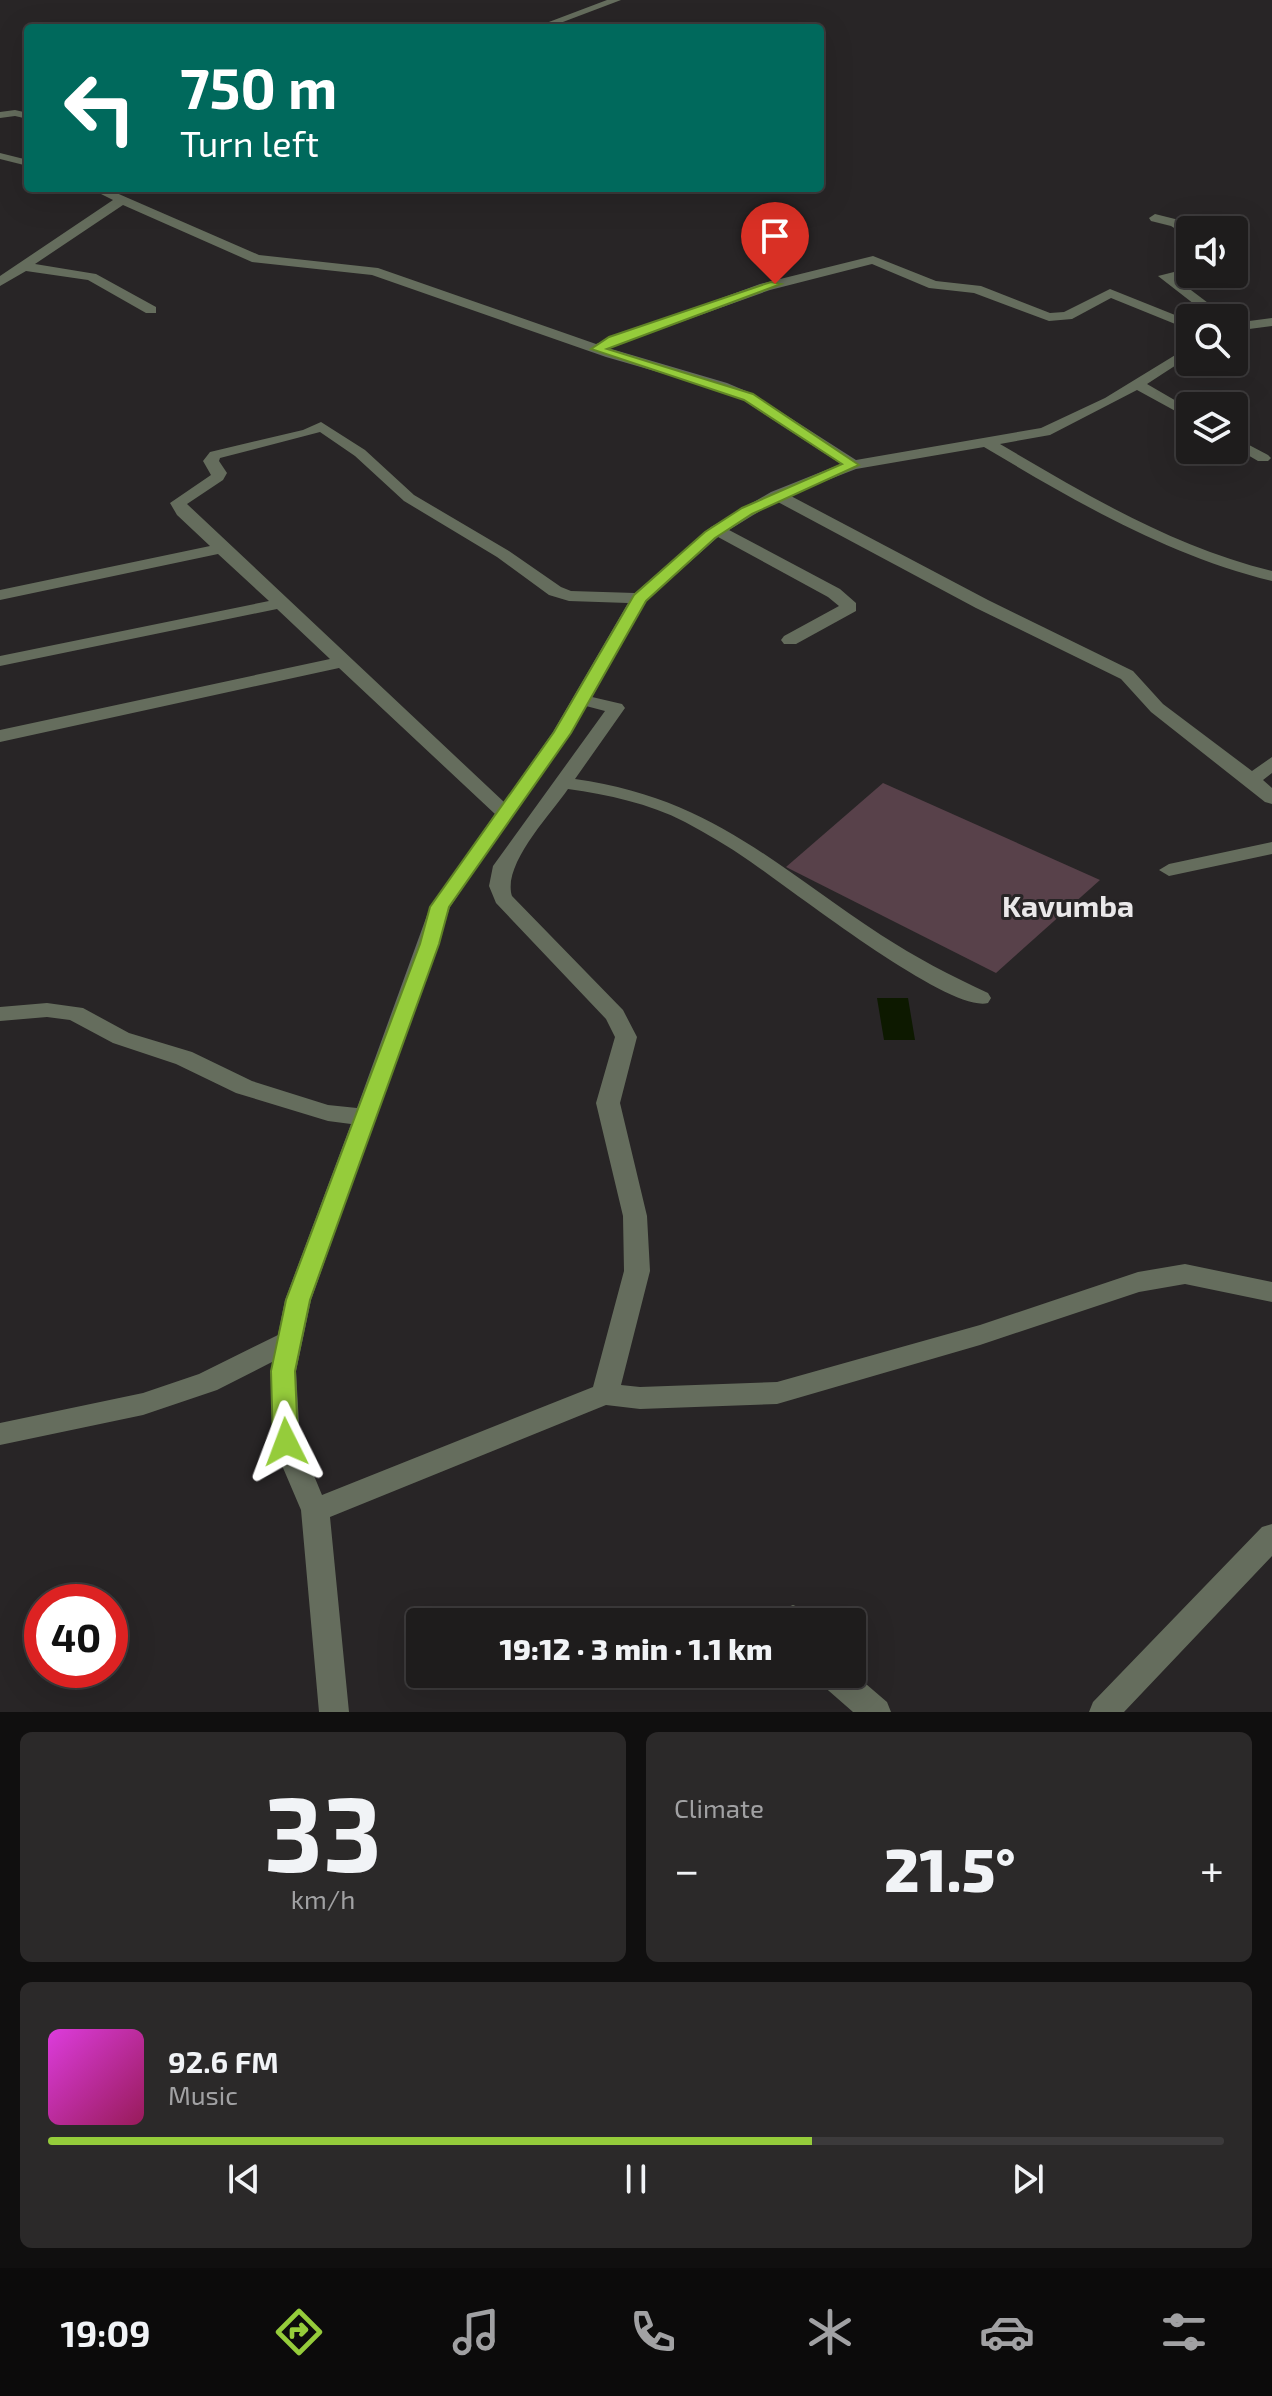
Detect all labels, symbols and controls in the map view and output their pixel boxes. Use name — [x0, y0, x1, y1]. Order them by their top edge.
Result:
text: 750 m — [180, 53, 337, 120]
icon: left — [48, 56, 152, 160]
text: Turn left — [180, 121, 319, 164]
pin — [741, 202, 809, 284]
icon: arrive — [753, 214, 797, 258]
map controls — [1176, 216, 1248, 464]
button: sound — [1176, 216, 1248, 288]
button: search — [1176, 304, 1248, 376]
button: layers — [1176, 392, 1248, 464]
district label: Kavumba — [1002, 887, 1134, 923]
position arrow — [244, 1400, 328, 1484]
speed limit sign: 40 — [24, 1584, 128, 1688]
text: 19:12 · 3 min · 1.1 km — [500, 1630, 772, 1666]
text: 33 — [264, 1768, 382, 1893]
text: Climate — [674, 1792, 764, 1823]
text: 21.5° — [884, 1832, 1015, 1904]
text: − — [674, 1842, 700, 1895]
text: + — [1200, 1842, 1224, 1895]
text: km/h — [291, 1883, 355, 1914]
text: 92.6 FM — [168, 2043, 279, 2079]
text: Music — [168, 2079, 238, 2110]
icon: previous — [222, 2157, 266, 2201]
icon: pause — [614, 2157, 658, 2201]
icon: next — [1006, 2157, 1050, 2201]
icon: directions — [271, 2304, 327, 2360]
icon: music — [448, 2304, 504, 2360]
icon: phone — [625, 2304, 681, 2360]
icon: climate — [802, 2304, 858, 2360]
icon: car — [979, 2304, 1035, 2360]
icon: filters — [1156, 2304, 1212, 2360]
text: 19:09 — [60, 2311, 150, 2354]

